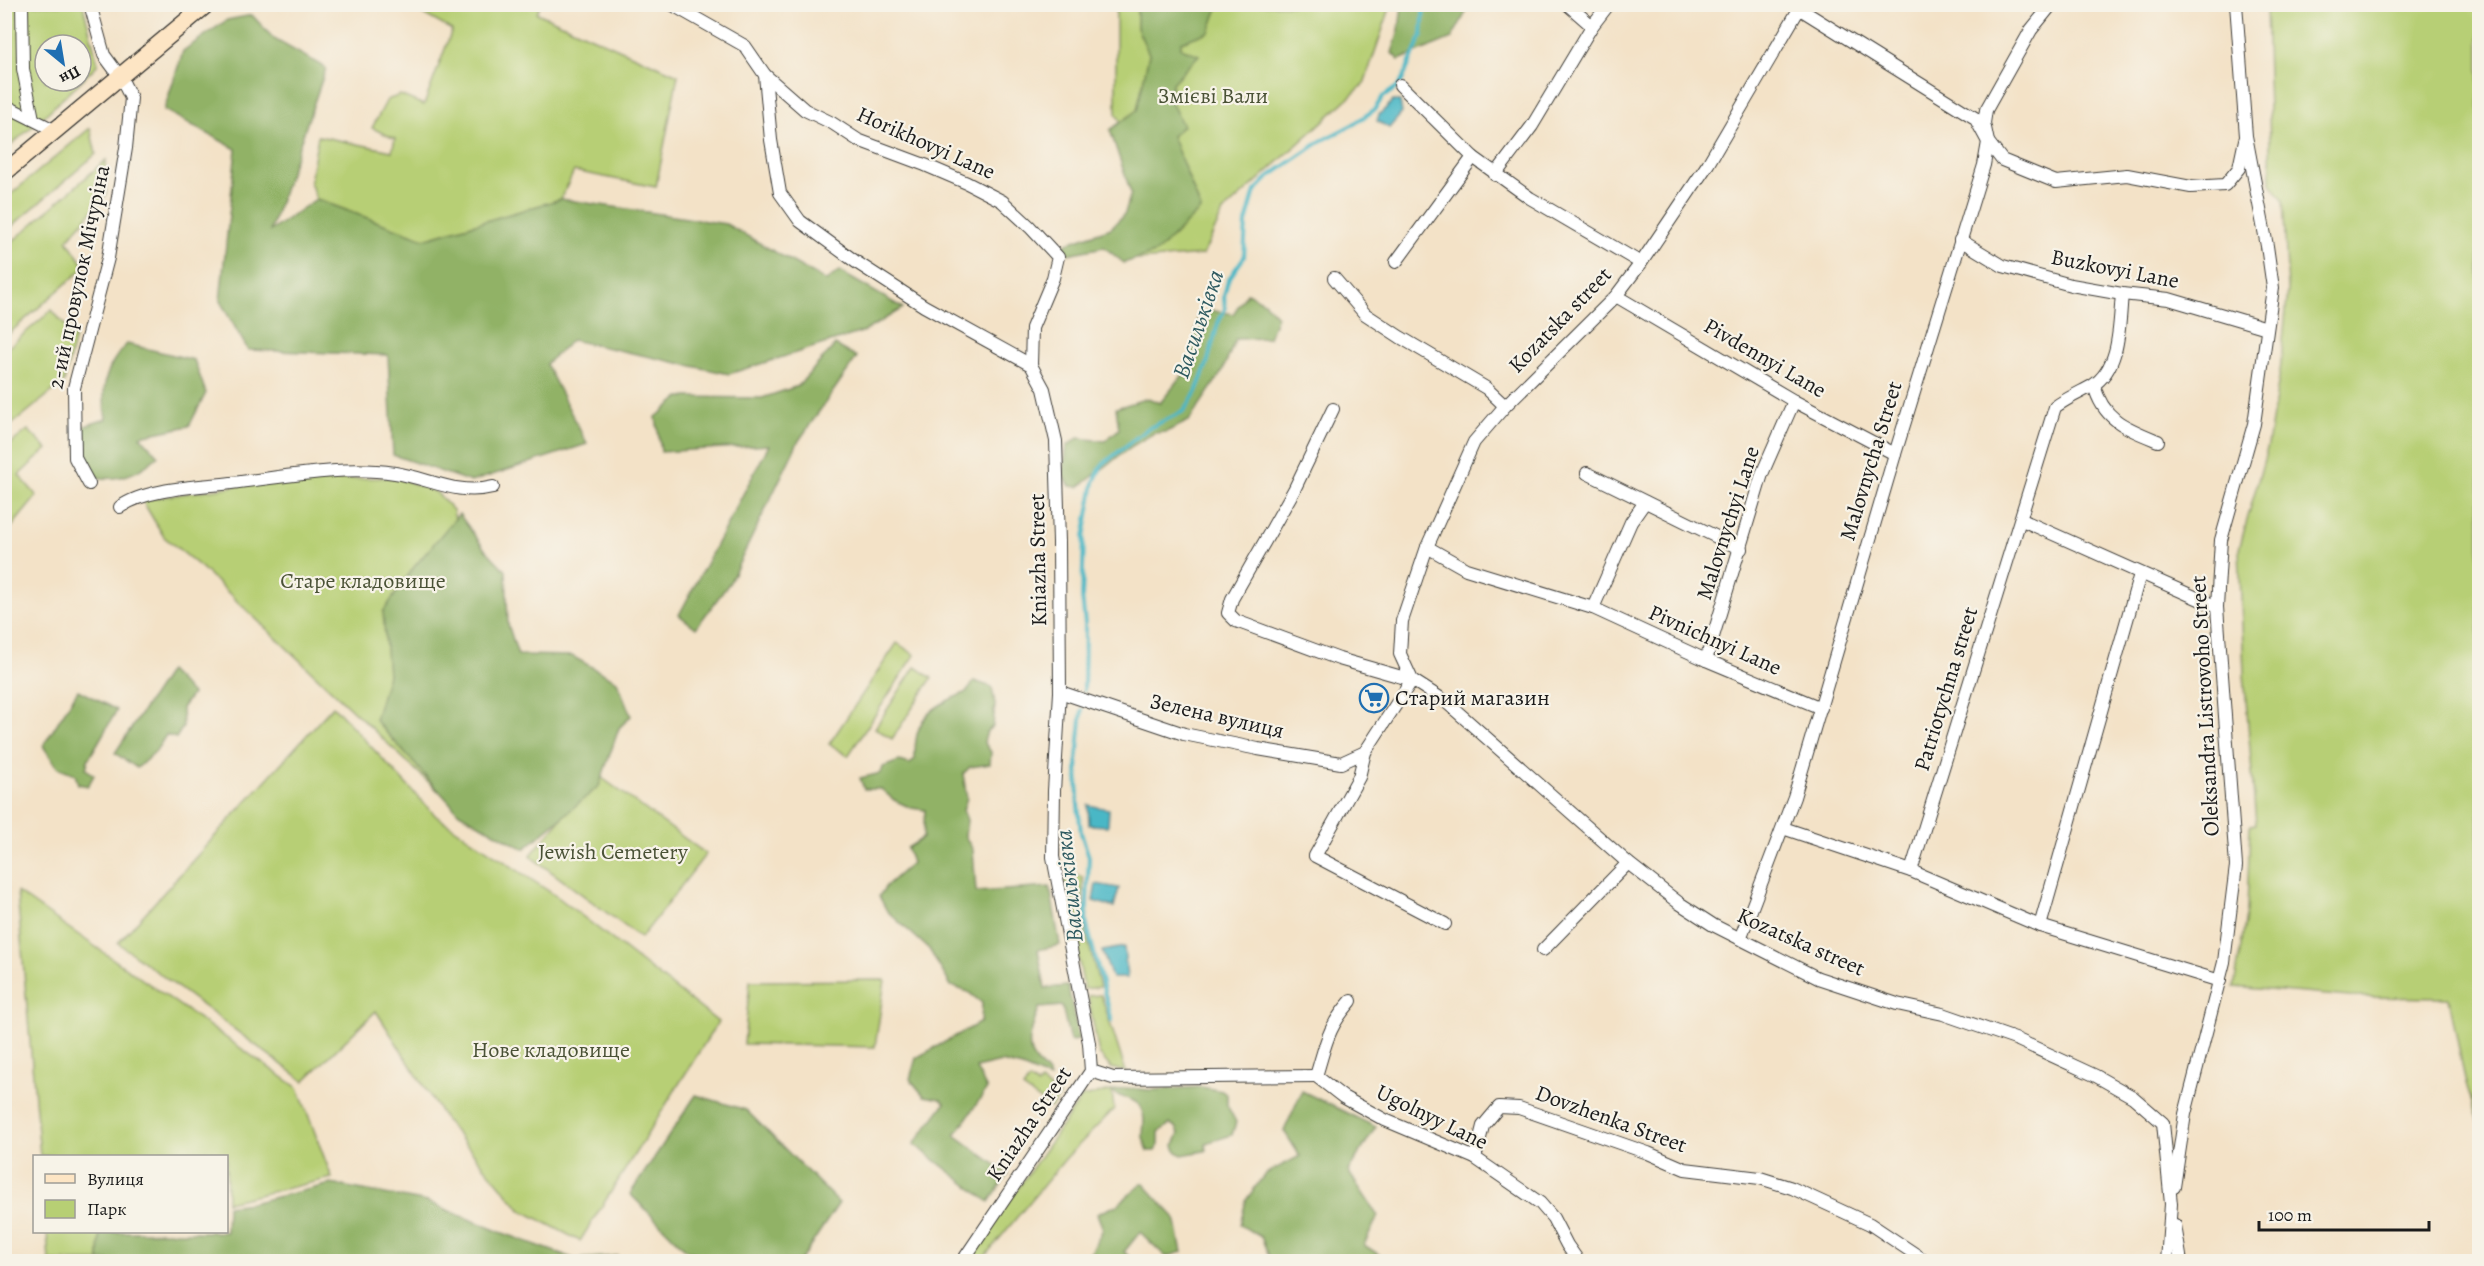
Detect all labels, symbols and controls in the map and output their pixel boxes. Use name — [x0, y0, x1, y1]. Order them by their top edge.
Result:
north arrow — [33, 33, 93, 93]
text: Пн — [55, 60, 85, 90]
park label: Змієві Вали — [1158, 81, 1268, 111]
street label: Horikhovyi Lane — [852, 99, 1000, 187]
street label: 2-ий провулок Мічуріна — [41, 161, 118, 392]
street label: Buzkovyi Lane — [2048, 242, 2182, 296]
street label: Kozatska street — [1502, 260, 1618, 380]
water label: Васильківка — [1164, 265, 1232, 383]
street label: Pivdennyi Lane — [1698, 311, 1832, 405]
street label: Malovnycha Street — [1832, 378, 1910, 544]
street label: Malovnychyi Lane — [1689, 442, 1767, 604]
street label: Kniazha Street — [1022, 493, 1054, 627]
park label: Старе кладовище — [280, 566, 446, 596]
street label: Oleksandra Listrovoho Street — [2183, 575, 2227, 837]
street label: Pivnichnyi Lane — [1644, 597, 1786, 683]
street label: Patriotychna street — [1907, 603, 1985, 775]
supermarket icon: Старий магазин — [1358, 682, 1390, 714]
place label: Старий магазин — [1395, 683, 1550, 713]
street label: Зелена вулиця — [1147, 686, 1287, 746]
water label: Васильківка — [1047, 828, 1091, 944]
park label: Jewish Cemetery — [538, 837, 688, 867]
street label: Kozatska street — [1732, 900, 1870, 984]
park label: Нове кладовище — [472, 1035, 630, 1065]
street label: Kniazha Street — [979, 1061, 1079, 1187]
street label: Ugolnyy Lane — [1371, 1077, 1493, 1157]
street label: Dovzhenka Street — [1531, 1078, 1691, 1160]
legend — [33, 1155, 228, 1233]
text: Вулиця — [87, 1167, 144, 1191]
scale bar — [2259, 1194, 2428, 1232]
text: Парк — [87, 1197, 127, 1221]
text: 100 m — [2268, 1203, 2312, 1227]

